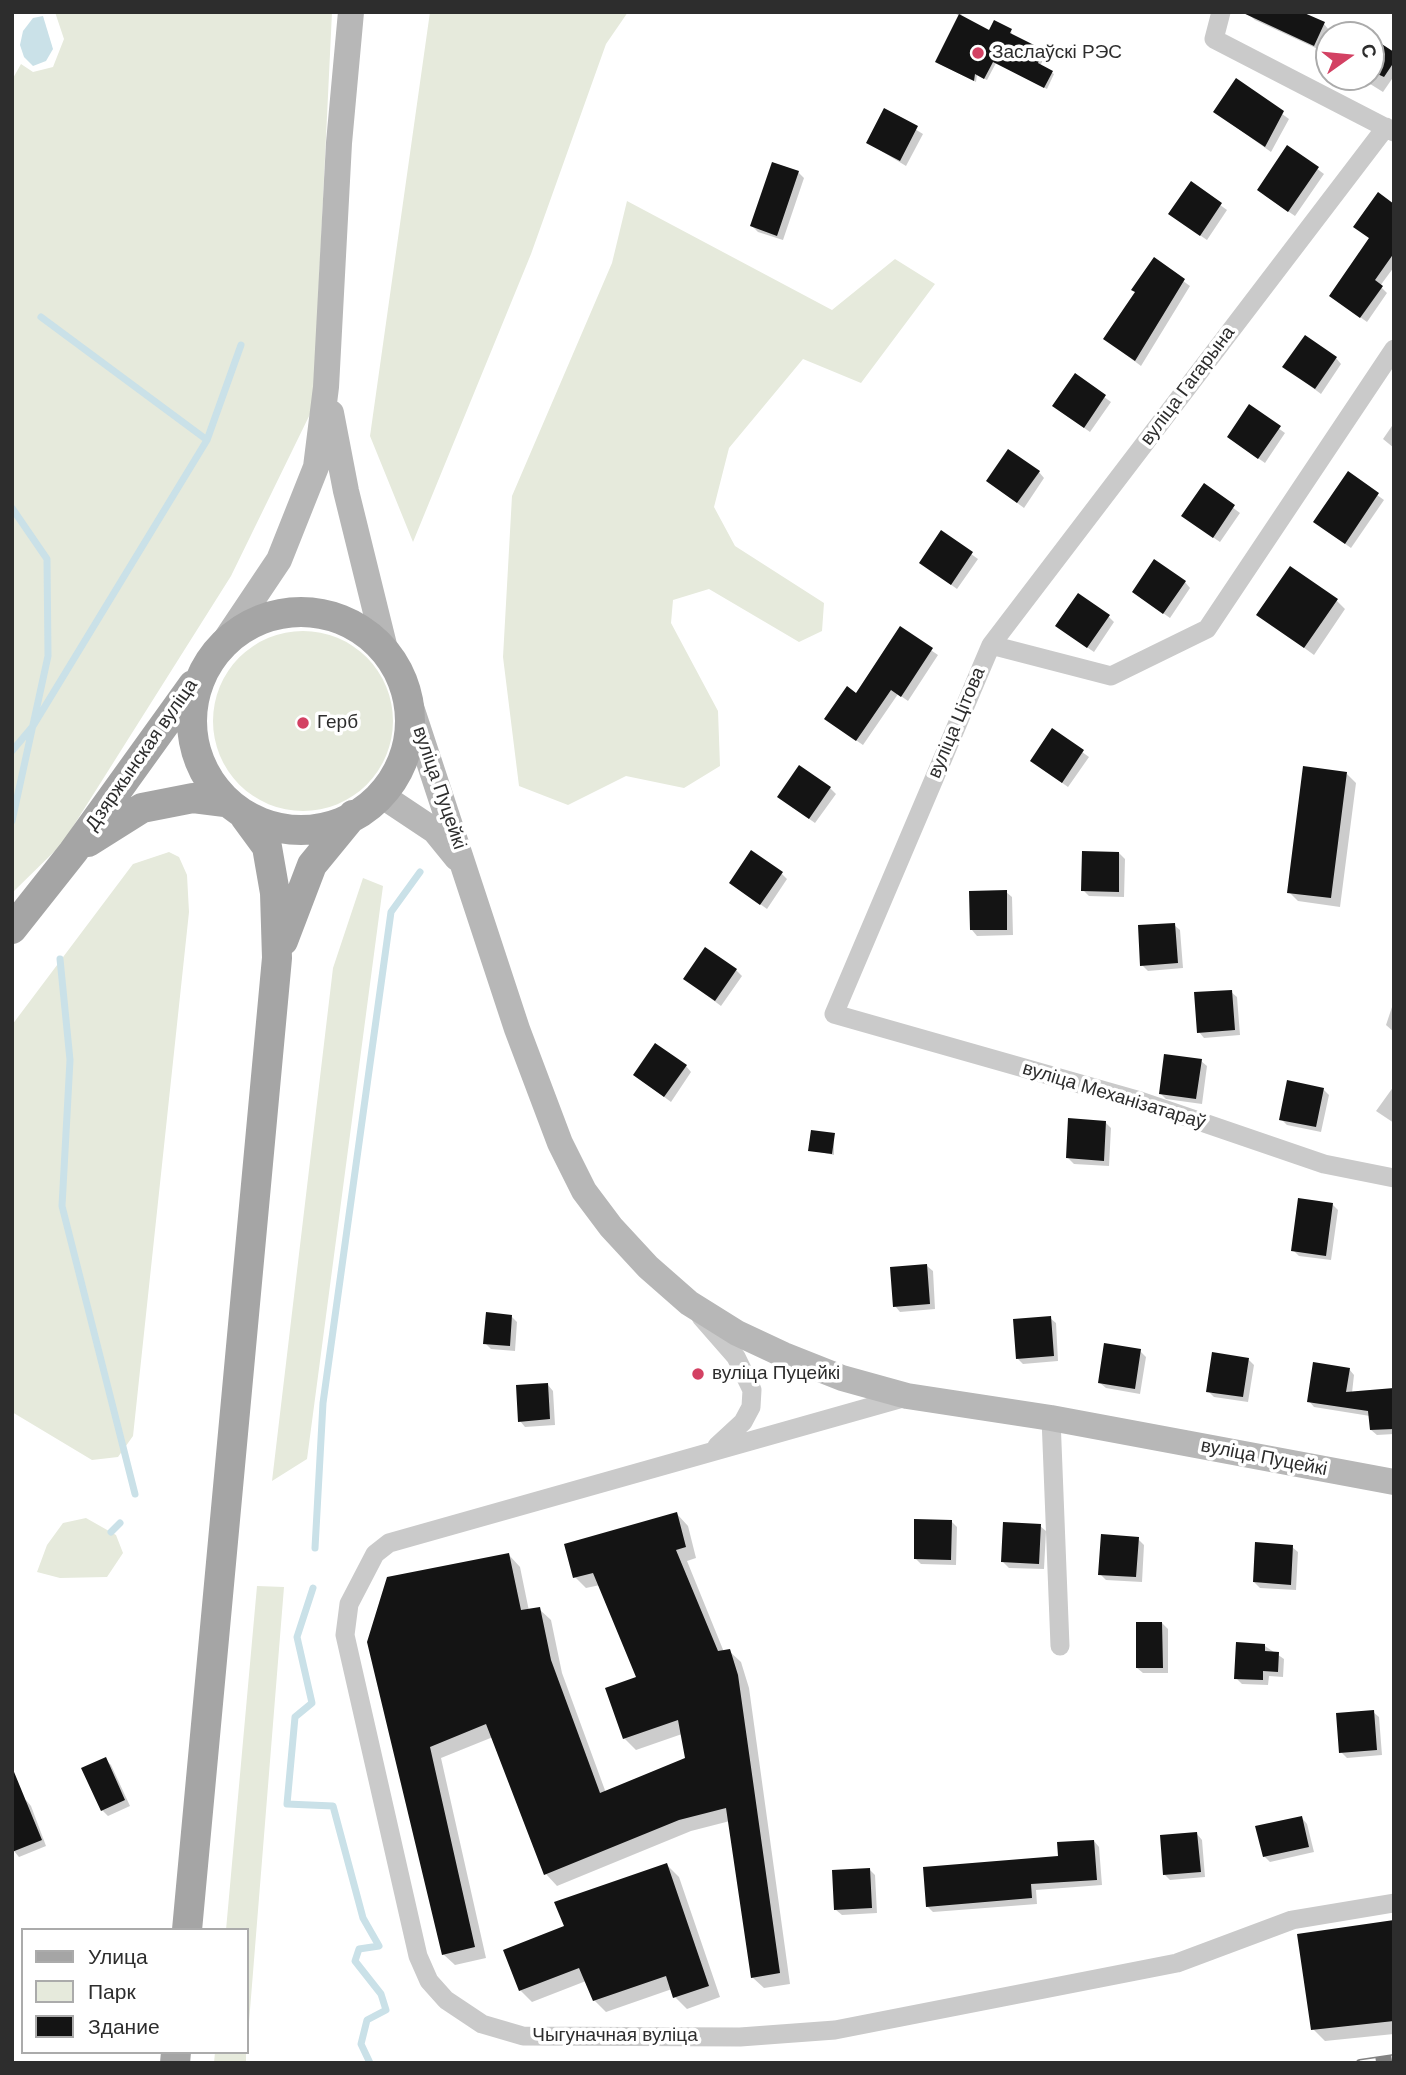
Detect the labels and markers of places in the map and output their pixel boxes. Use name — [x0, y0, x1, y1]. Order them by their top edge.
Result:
place label: Заслаўскі РЭС — [992, 42, 1122, 64]
marker: Заслаўскі РЭС — [970, 45, 986, 61]
place label: Герб — [317, 712, 358, 734]
marker: Герб — [295, 715, 311, 731]
place label: вуліца Пуцейкі — [712, 1363, 840, 1385]
marker: вуліца Пуцейкі — [690, 1366, 706, 1382]

